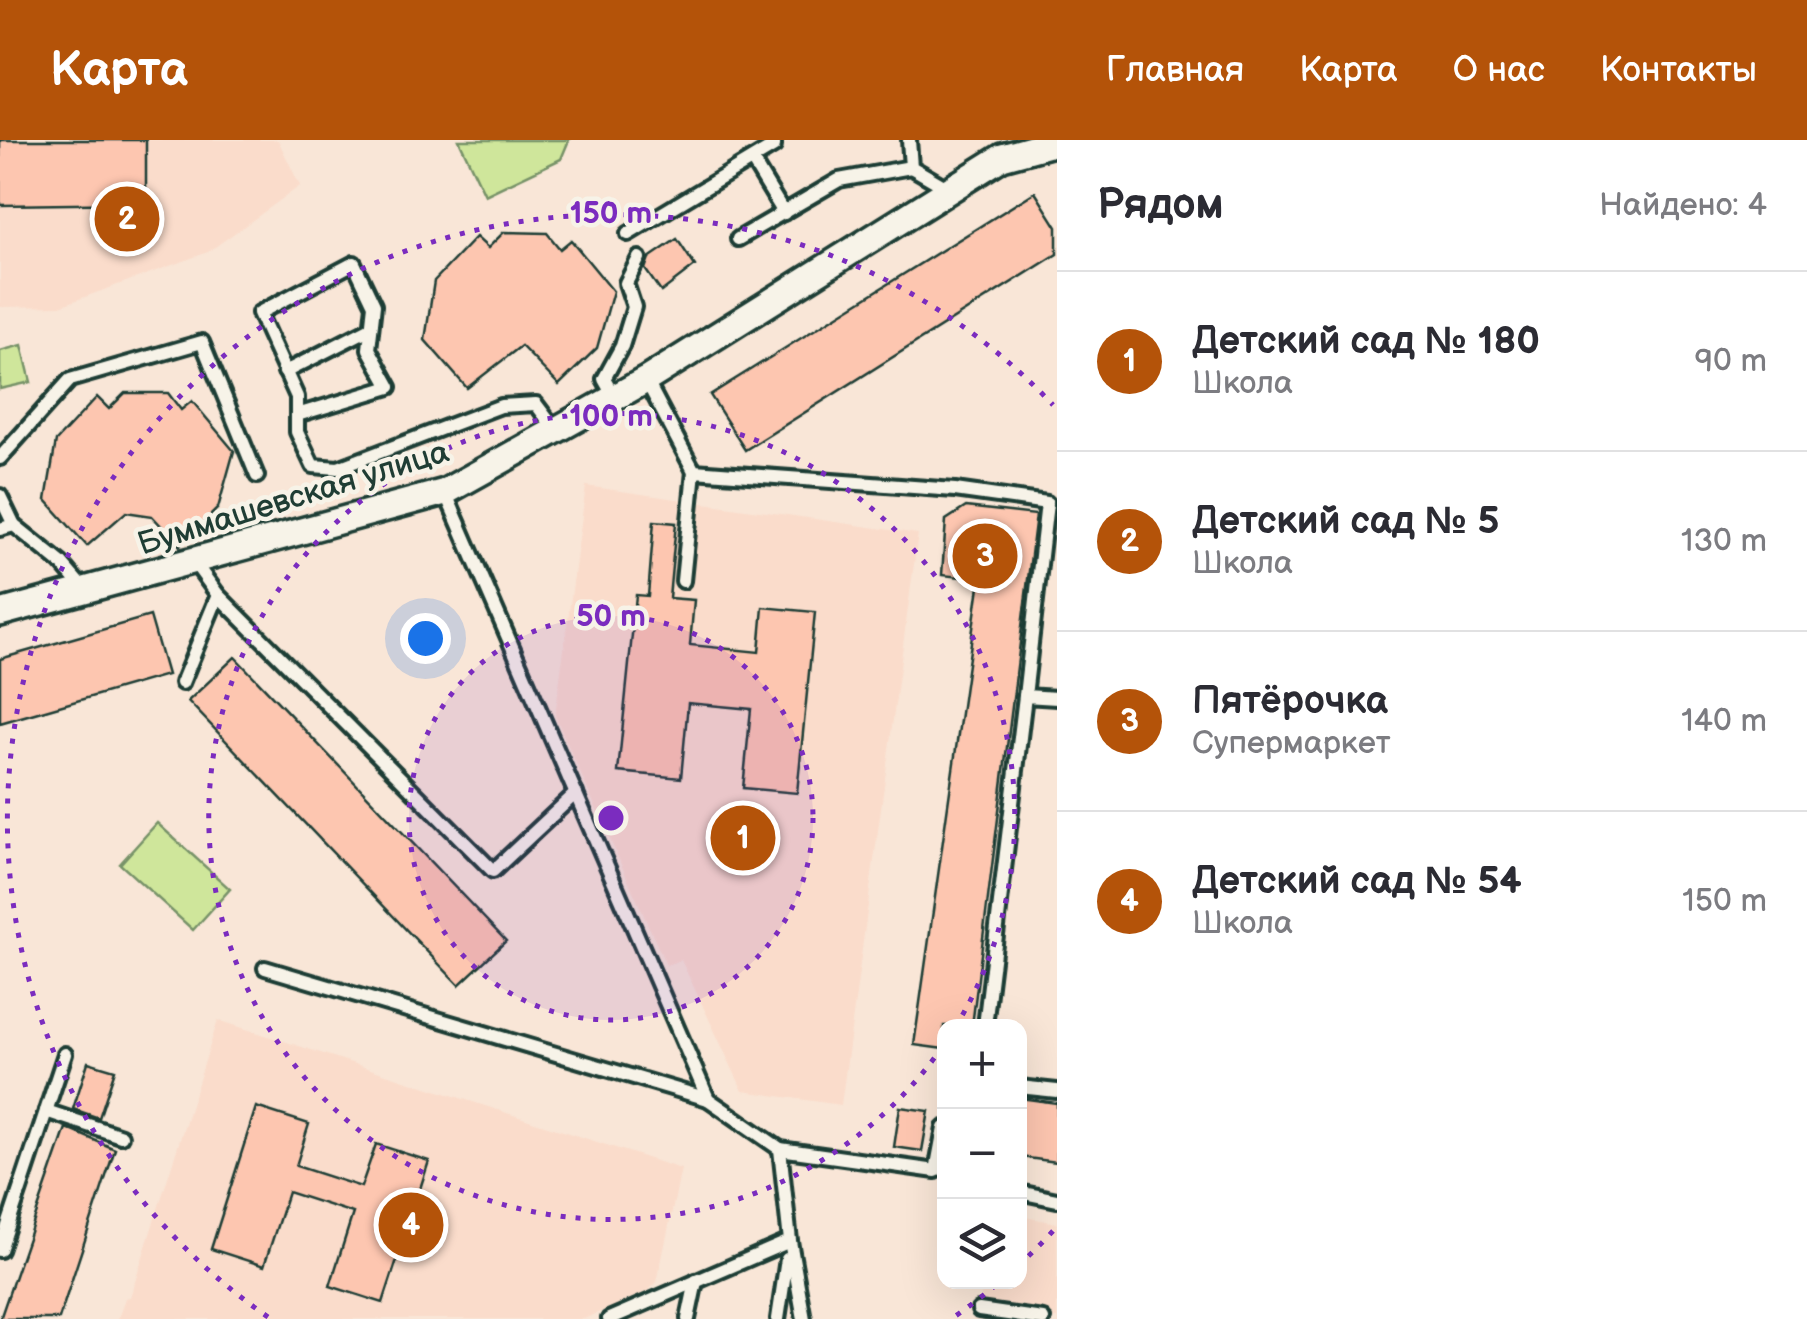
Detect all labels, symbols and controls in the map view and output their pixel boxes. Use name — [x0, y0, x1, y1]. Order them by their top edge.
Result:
text: Карта — [50, 42, 188, 99]
text: Главная — [1106, 49, 1244, 92]
text: Карта — [1299, 49, 1398, 92]
text: О нас — [1453, 49, 1545, 92]
text: Контакты — [1600, 49, 1757, 92]
text: Рядом — [1097, 180, 1224, 231]
pin: 2 — [94, 182, 160, 256]
text: Найдено: 4 — [1599, 186, 1767, 225]
text: 150 m — [570, 196, 652, 232]
text: Детский сад № 180 — [1192, 319, 1540, 364]
text: 1 — [1123, 342, 1136, 381]
text: 90 m — [1695, 342, 1767, 381]
text: Школа — [1192, 364, 1293, 403]
text: 100 m — [569, 399, 653, 435]
street label: Буммашевская улица — [133, 432, 454, 564]
text: Детский сад № 5 — [1192, 499, 1499, 544]
pin: 3 — [952, 518, 1018, 594]
text: 2 — [1120, 522, 1139, 561]
text: 130 m — [1681, 522, 1767, 561]
text: Школа — [1192, 544, 1293, 583]
text: 50 m — [576, 599, 646, 635]
your location — [400, 613, 451, 664]
text: Пятёрочка — [1192, 679, 1388, 724]
text: 3 — [1120, 702, 1139, 741]
text: 140 m — [1681, 702, 1767, 741]
text: Супермаркет — [1192, 724, 1391, 763]
centre of rings — [593, 800, 629, 836]
pin: 1 — [710, 800, 776, 876]
text: Детский сад № 54 — [1192, 859, 1522, 904]
text: 4 — [1120, 882, 1139, 921]
text: 150 m — [1682, 882, 1767, 921]
text: Школа — [1192, 904, 1293, 943]
map controls — [937, 1019, 1027, 1289]
button: + — [937, 1019, 1027, 1109]
button: − — [937, 1109, 1027, 1199]
pin: 4 — [378, 1188, 444, 1262]
button: layers — [937, 1199, 1027, 1289]

